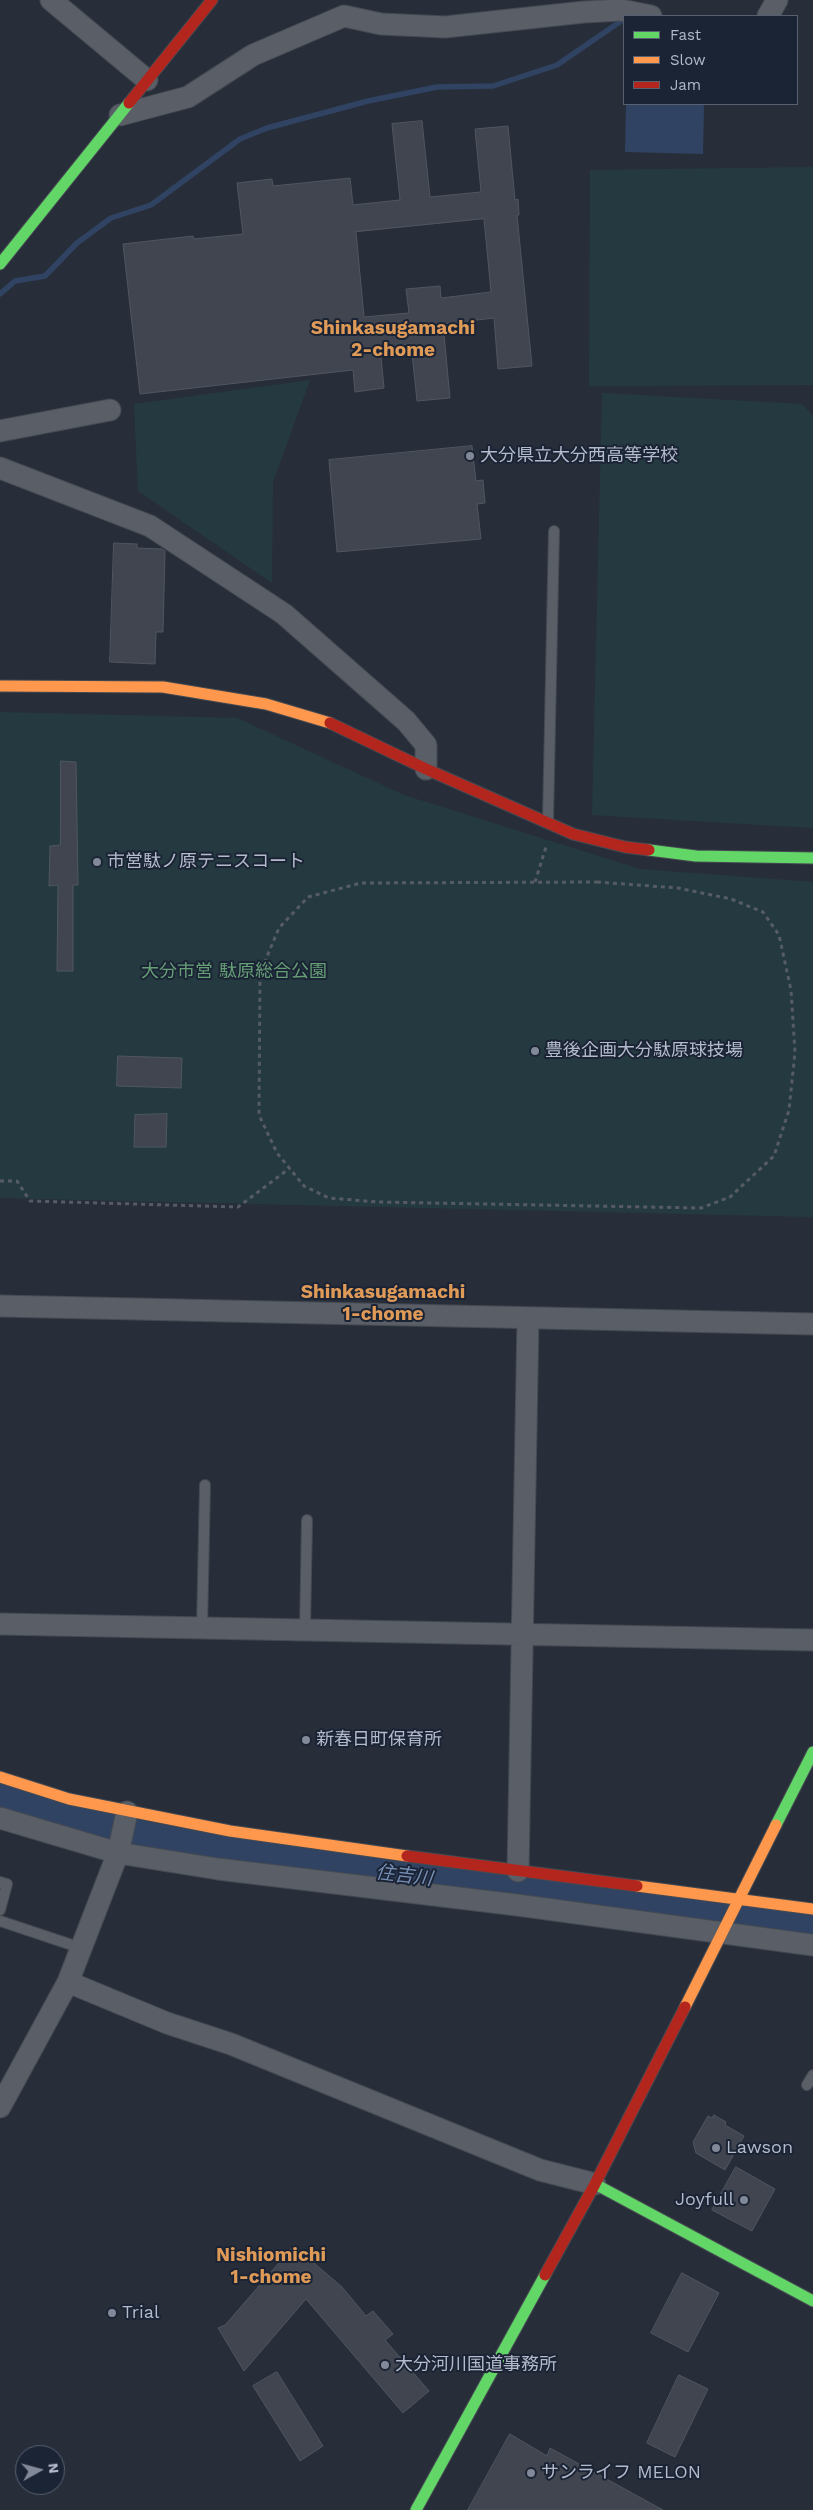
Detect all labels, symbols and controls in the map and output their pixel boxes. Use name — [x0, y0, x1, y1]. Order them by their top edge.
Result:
legend — [623, 15, 798, 105]
text: Fast — [670, 26, 701, 44]
text: Slow — [670, 51, 706, 69]
text: Jam — [670, 76, 701, 94]
district label: Shinkasugamachi 2-chome — [311, 317, 475, 361]
place label: 大分県立大分西高等学校 — [480, 445, 678, 467]
marker: 大分県立大分西高等学校 — [464, 450, 476, 462]
place label: 市営駄ノ原テニスコート — [107, 851, 305, 873]
marker: 市営駄ノ原テニスコート — [91, 856, 103, 868]
park label: 大分市営 駄原総合公園 — [141, 961, 327, 983]
place label: 豊後企画大分駄原球技場 — [545, 1040, 743, 1062]
marker: 豊後企画大分駄原球技場 — [529, 1045, 541, 1057]
district label: Shinkasugamachi 1-chome — [301, 1281, 465, 1325]
place label: 新春日町保育所 — [316, 1729, 442, 1751]
marker: 新春日町保育所 — [300, 1734, 312, 1746]
water label: 住吉川 — [374, 1861, 434, 1891]
place label: Lawson — [726, 2137, 793, 2159]
marker: Lawson — [710, 2142, 722, 2154]
place label: Joyfull — [675, 2189, 734, 2211]
marker: Joyfull — [738, 2194, 750, 2206]
district label: Nishiomichi 1-chome — [216, 2244, 326, 2288]
place label: Trial — [122, 2302, 159, 2324]
marker: Trial — [106, 2307, 118, 2319]
place label: 大分河川国道事務所 — [395, 2354, 557, 2376]
marker: 大分河川国道事務所 — [379, 2359, 391, 2371]
north arrow — [15, 2445, 65, 2495]
text: N — [45, 2462, 62, 2474]
place label: サンライフ MELON — [541, 2462, 701, 2484]
marker: サンライフ MELON — [525, 2467, 537, 2479]

